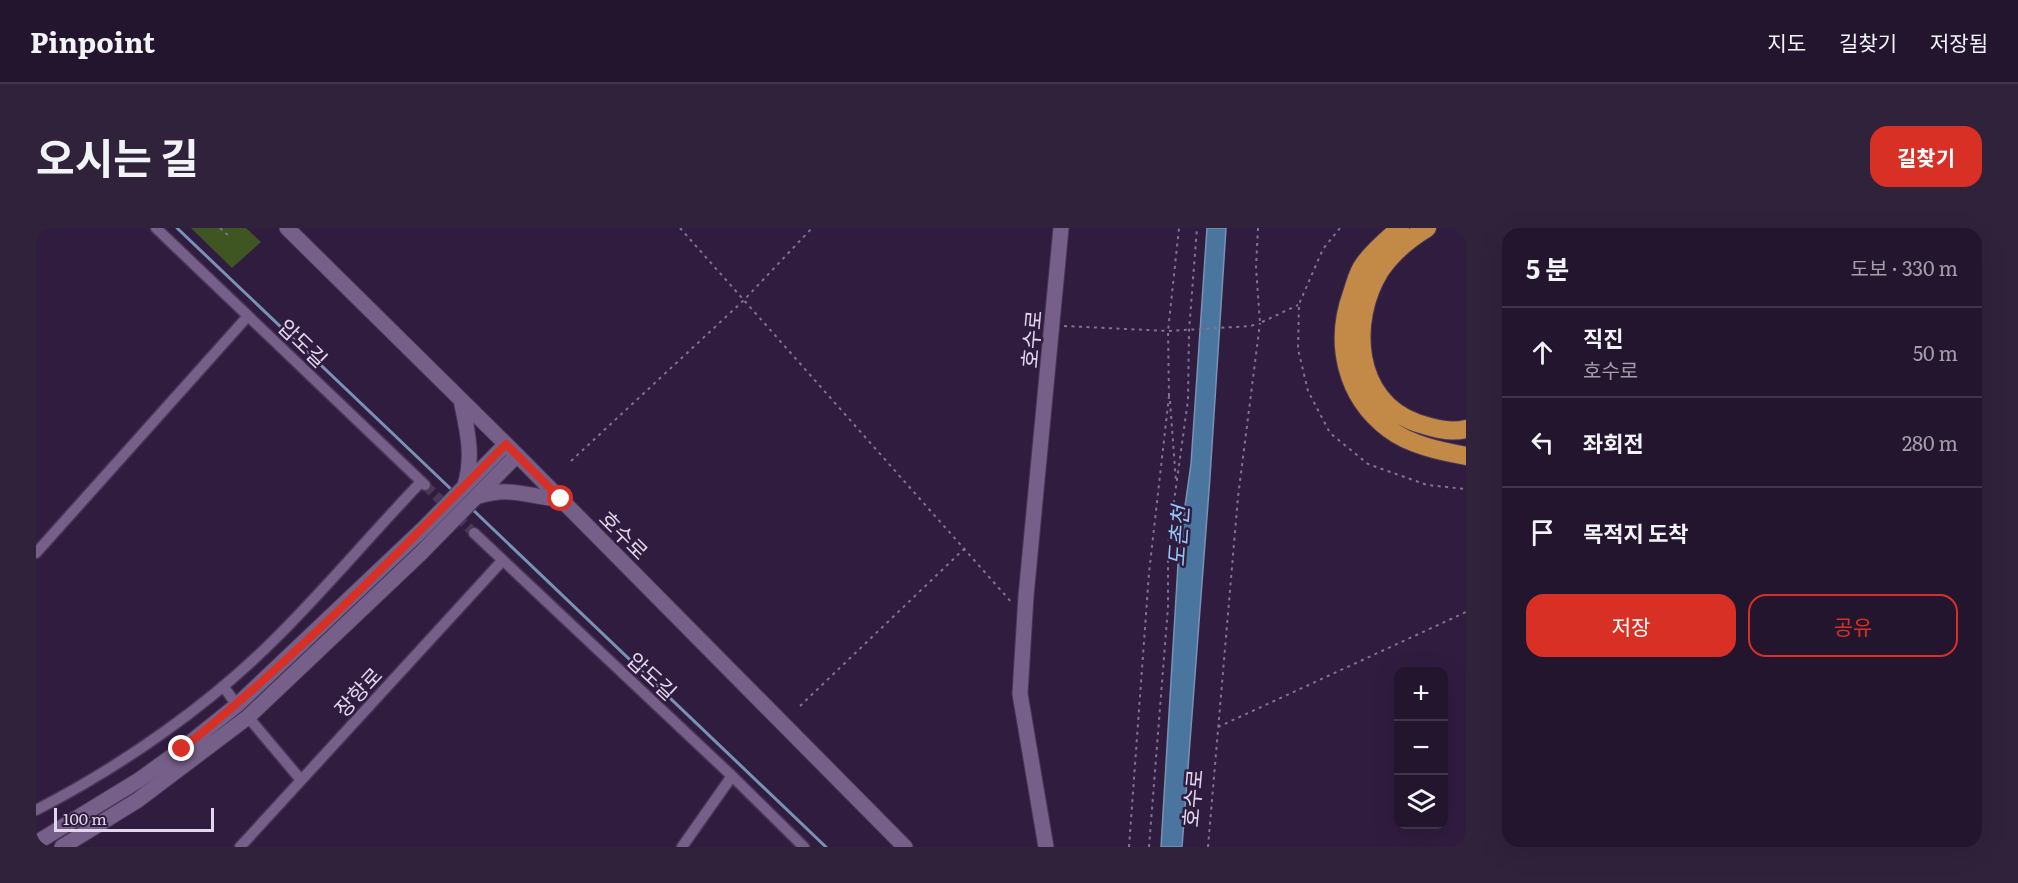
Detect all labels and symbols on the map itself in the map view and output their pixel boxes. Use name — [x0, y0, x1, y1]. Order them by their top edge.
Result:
street label: 호수로 — [1012, 309, 1048, 369]
street label: 압도길 — [272, 311, 336, 373]
route start — [547, 485, 573, 511]
water label: 도촌천 — [1158, 502, 1196, 567]
street label: 호수로 — [594, 503, 656, 565]
street label: 압도길 — [621, 644, 685, 706]
street label: 장항로 — [326, 659, 388, 723]
route end — [168, 735, 194, 761]
street label: 호수로 — [1173, 768, 1209, 828]
scale bar — [54, 805, 214, 832]

